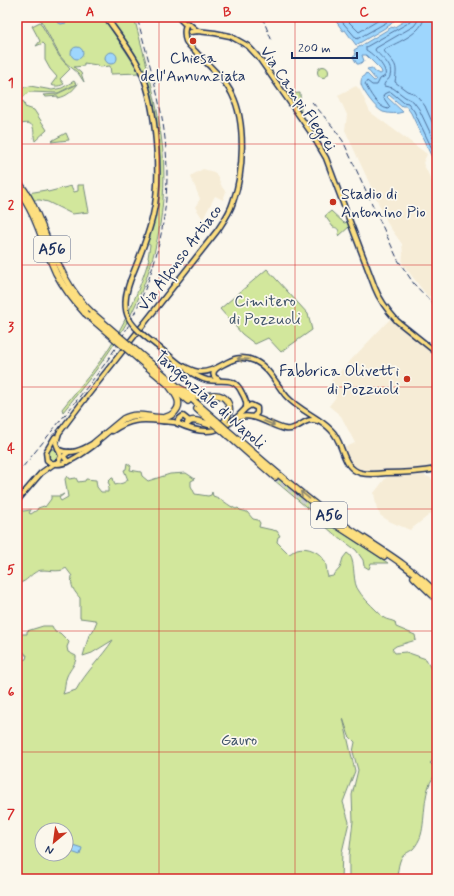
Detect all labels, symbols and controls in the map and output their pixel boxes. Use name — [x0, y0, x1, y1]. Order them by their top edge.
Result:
text: A — [86, 4, 94, 21]
text: B — [223, 4, 232, 21]
text: C — [359, 4, 369, 21]
scale bar — [292, 34, 357, 60]
marker: Chiesa dell'Annunziata — [188, 36, 198, 46]
text: 200 m — [298, 41, 331, 57]
street label: Via Campi Flegrei — [254, 42, 341, 156]
place label: Chiesa dell'Annunziata — [140, 48, 246, 87]
text: 1 — [8, 75, 14, 92]
place label: Stadio di Antonino Pio — [341, 184, 426, 223]
text: 2 — [8, 197, 15, 214]
marker: Stadio di Antonino Pio — [328, 197, 338, 207]
street label: Via Alfonso Artiaco — [133, 201, 229, 316]
road number: A56 — [34, 236, 70, 262]
park label: Cimitero di Pozzuoli — [229, 291, 301, 330]
text: 3 — [8, 319, 14, 336]
street label: Tangenziale di Napoli — [149, 346, 270, 455]
one-way arrow — [236, 355, 249, 363]
place label: Fabbrica Olivetti di Pozzuoli — [279, 361, 399, 400]
marker: Fabbrica Olivetti di Pozzuoli — [402, 374, 412, 384]
one-way arrow — [263, 420, 275, 427]
text: 4 — [7, 441, 15, 458]
one-way arrow — [300, 491, 310, 500]
road number: A56 — [311, 502, 347, 528]
text: 5 — [7, 562, 15, 579]
text: 6 — [8, 684, 15, 701]
park label: Gauro — [221, 730, 257, 751]
text: 7 — [7, 806, 15, 823]
north arrow — [34, 822, 74, 862]
text: N — [43, 842, 56, 858]

